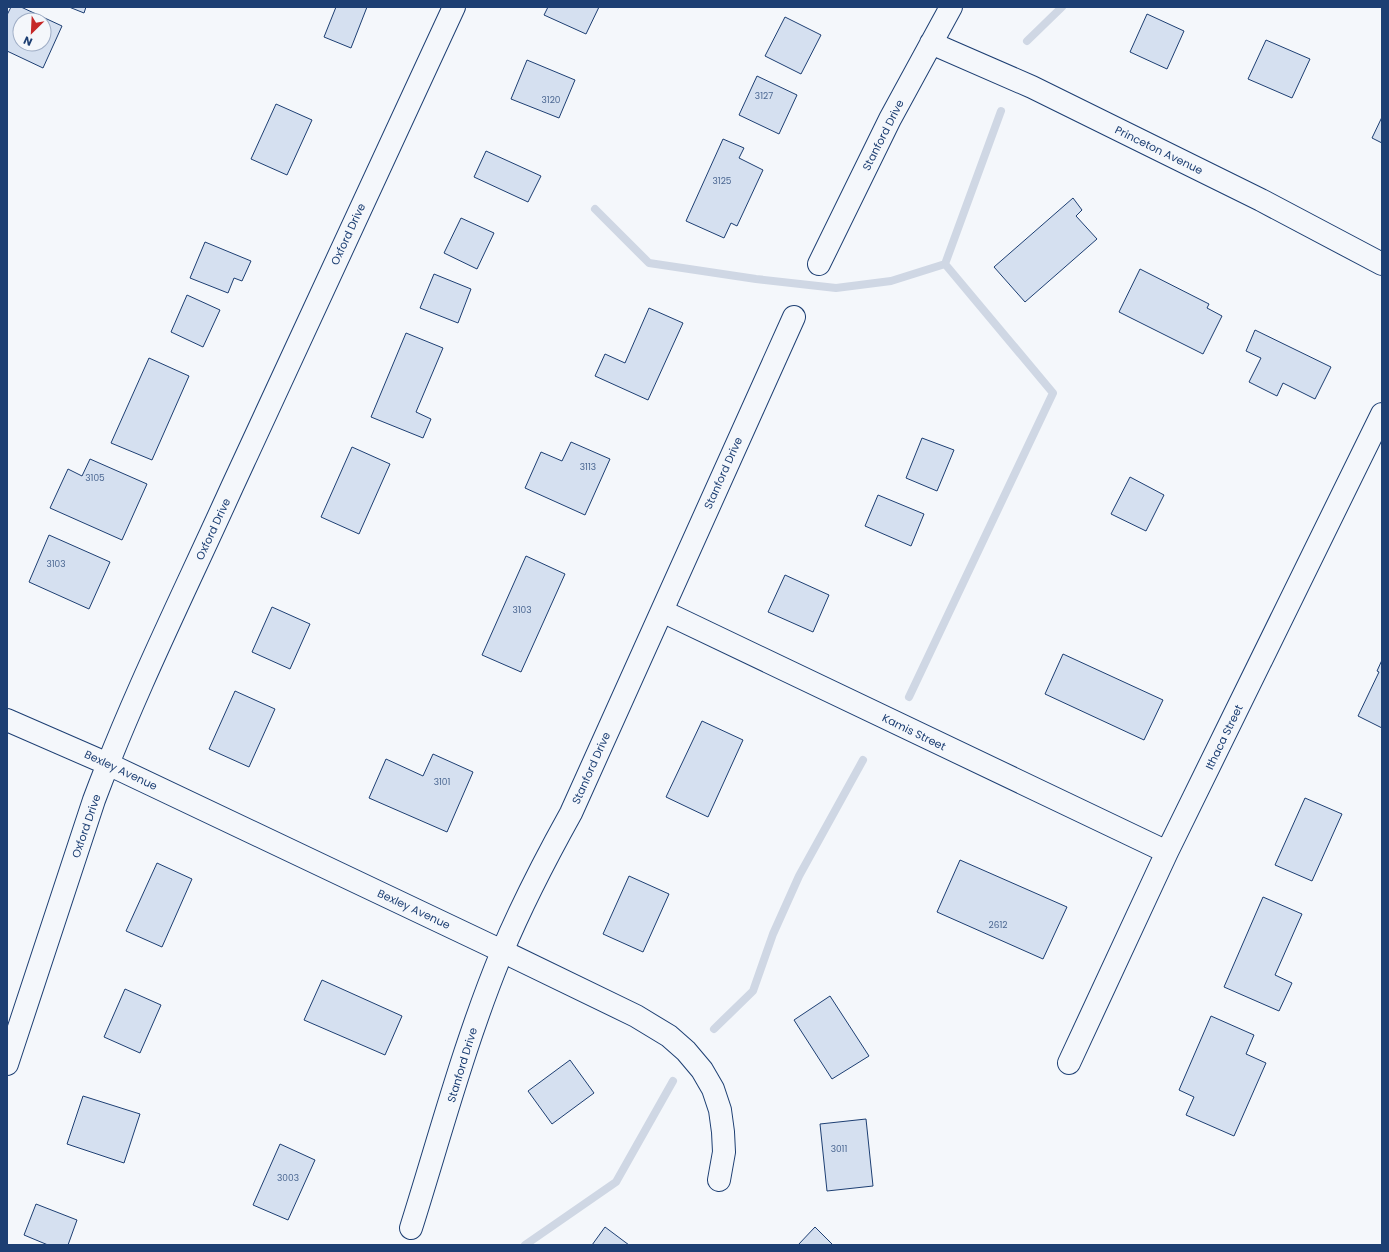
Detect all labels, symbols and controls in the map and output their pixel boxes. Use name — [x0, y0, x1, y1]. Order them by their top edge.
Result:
north arrow — [12, 12, 52, 52]
text: N — [21, 32, 35, 50]
house number: 3127 — [755, 90, 773, 102]
house number: 3120 — [541, 94, 561, 106]
street label: Stanford Drive — [858, 97, 908, 173]
street label: Princeton Avenue — [1112, 122, 1206, 178]
house number: 3125 — [712, 175, 732, 187]
street label: Oxford Drive — [327, 200, 369, 268]
street label: Stanford Drive — [700, 434, 746, 512]
house number: 3113 — [580, 461, 596, 473]
house number: 3105 — [85, 472, 105, 484]
street label: Oxford Drive — [192, 495, 234, 563]
house number: 3103 — [46, 558, 66, 570]
house number: 3103 — [512, 604, 532, 616]
street label: Ithaca Street — [1201, 702, 1247, 772]
street label: Kamis Street — [880, 710, 948, 754]
street label: Stanford Drive — [568, 729, 614, 807]
street label: Bexley Avenue — [82, 746, 160, 794]
house number: 3101 — [434, 776, 450, 788]
street label: Oxford Drive — [68, 792, 104, 860]
street label: Bexley Avenue — [375, 885, 453, 933]
house number: 2612 — [989, 919, 1007, 931]
street label: Stanford Drive — [443, 1025, 481, 1104]
house number: 3011 — [831, 1143, 847, 1155]
house number: 3003 — [277, 1172, 299, 1184]

